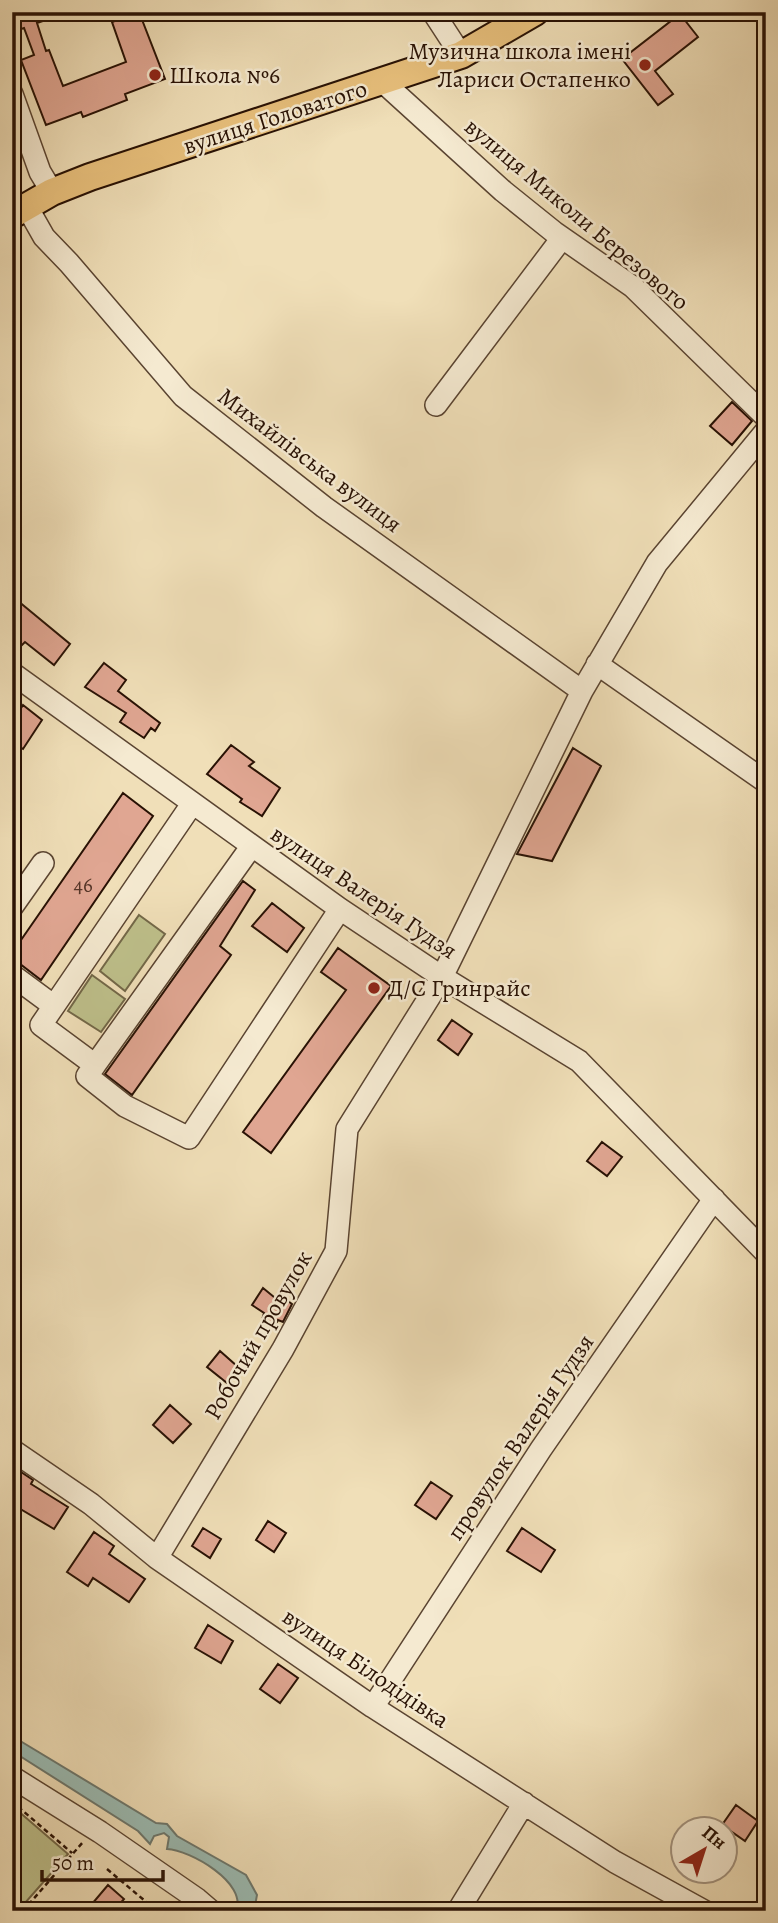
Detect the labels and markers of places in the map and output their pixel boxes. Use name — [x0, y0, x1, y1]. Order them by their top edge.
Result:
place label: Музична школа імені Лариси Остапенко — [409, 35, 631, 95]
marker: Музична школа імені Лариси Остапенко — [637, 57, 653, 73]
place label: Школа №6 — [169, 59, 280, 91]
marker: Школа №6 — [147, 67, 163, 83]
place label: Д/С Гринрайс — [388, 972, 531, 1004]
marker: Д/С Гринрайс — [366, 980, 382, 996]

